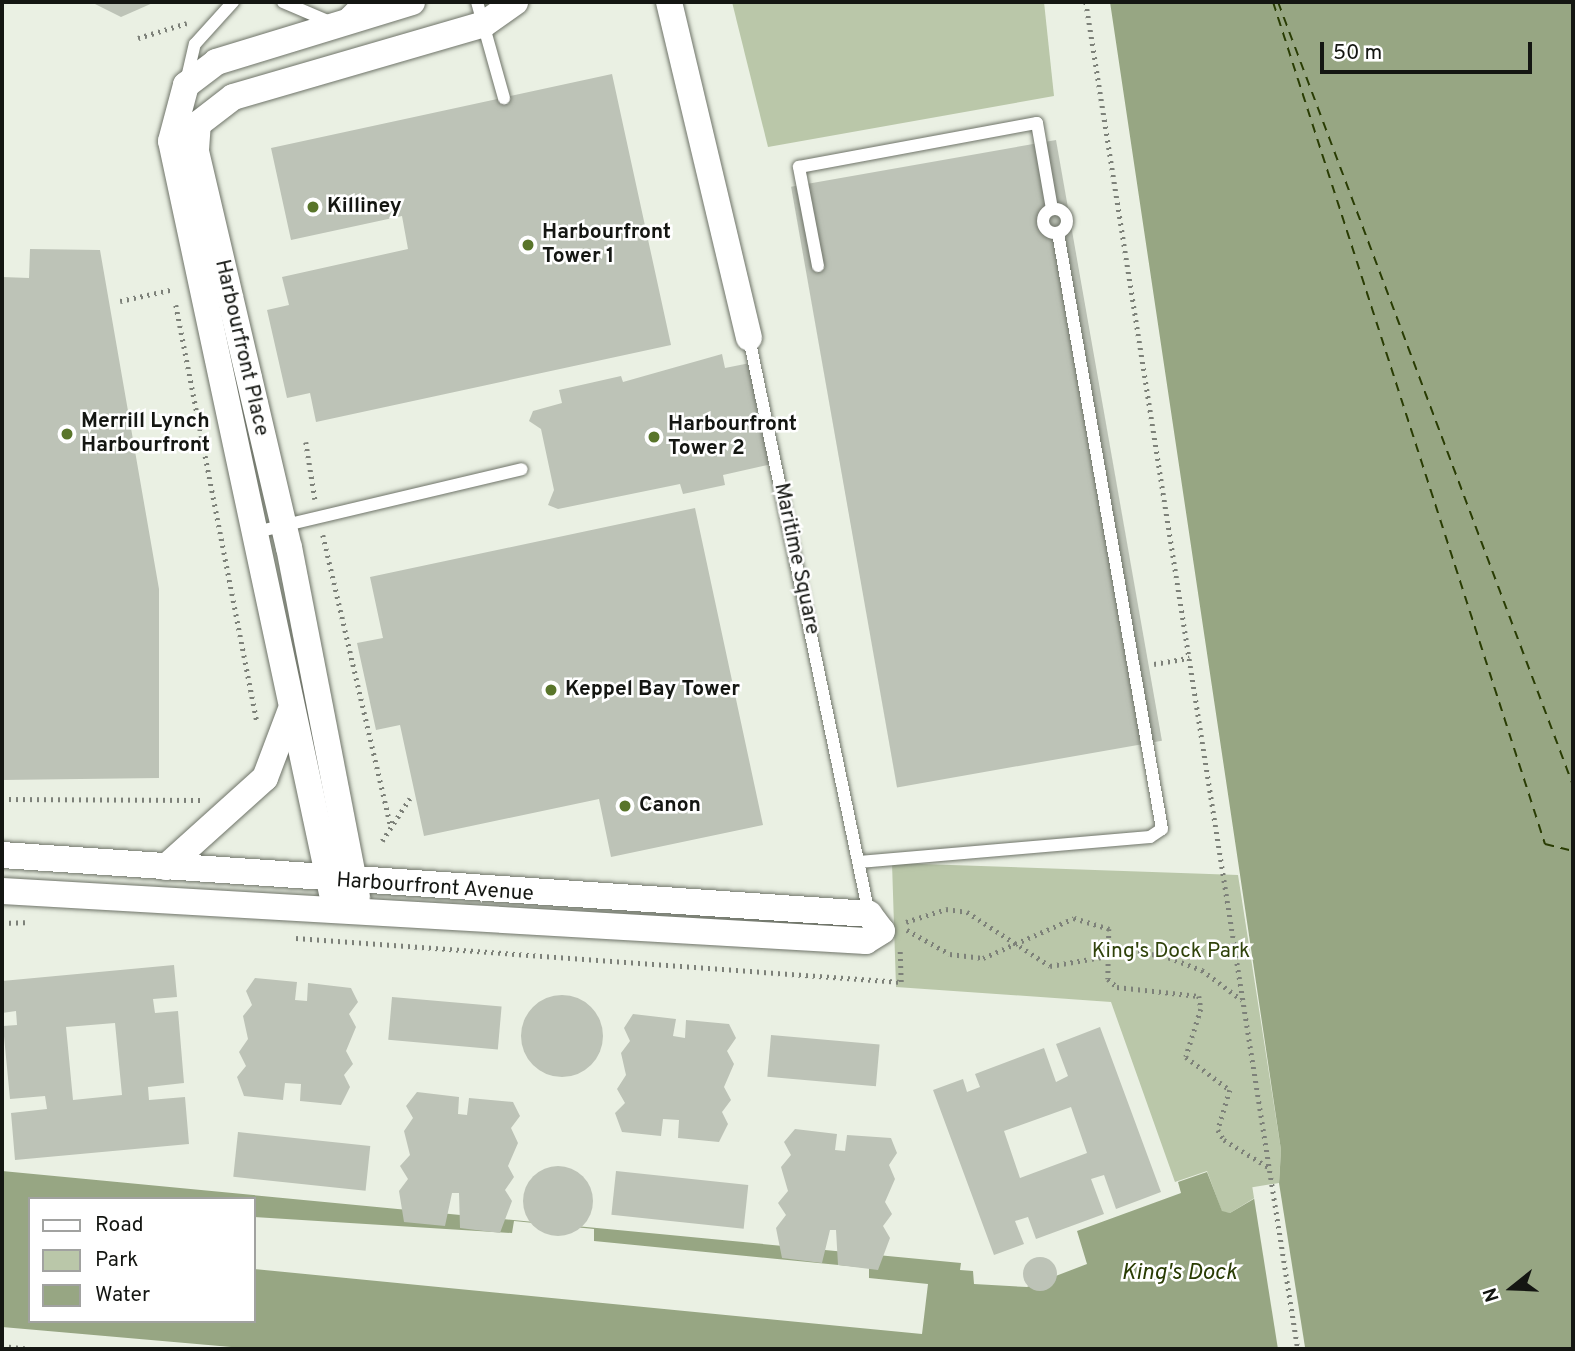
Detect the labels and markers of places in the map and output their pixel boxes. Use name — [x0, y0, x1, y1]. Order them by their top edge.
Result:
place label: Killiney — [327, 194, 402, 220]
marker: Killiney — [305, 199, 321, 215]
place label: Harbourfront Tower 1 — [542, 220, 671, 270]
marker: Harbourfront Tower 1 — [520, 237, 536, 253]
place label: Merrill Lynch Harbourfront — [81, 409, 210, 459]
place label: Harbourfront Tower 2 — [668, 412, 797, 462]
marker: Merrill Lynch Harbourfront — [59, 426, 75, 442]
marker: Harbourfront Tower 2 — [646, 429, 662, 445]
place label: Keppel Bay Tower — [565, 677, 740, 703]
marker: Keppel Bay Tower — [543, 682, 559, 698]
place label: Canon — [639, 793, 701, 819]
marker: Canon — [617, 798, 633, 814]

